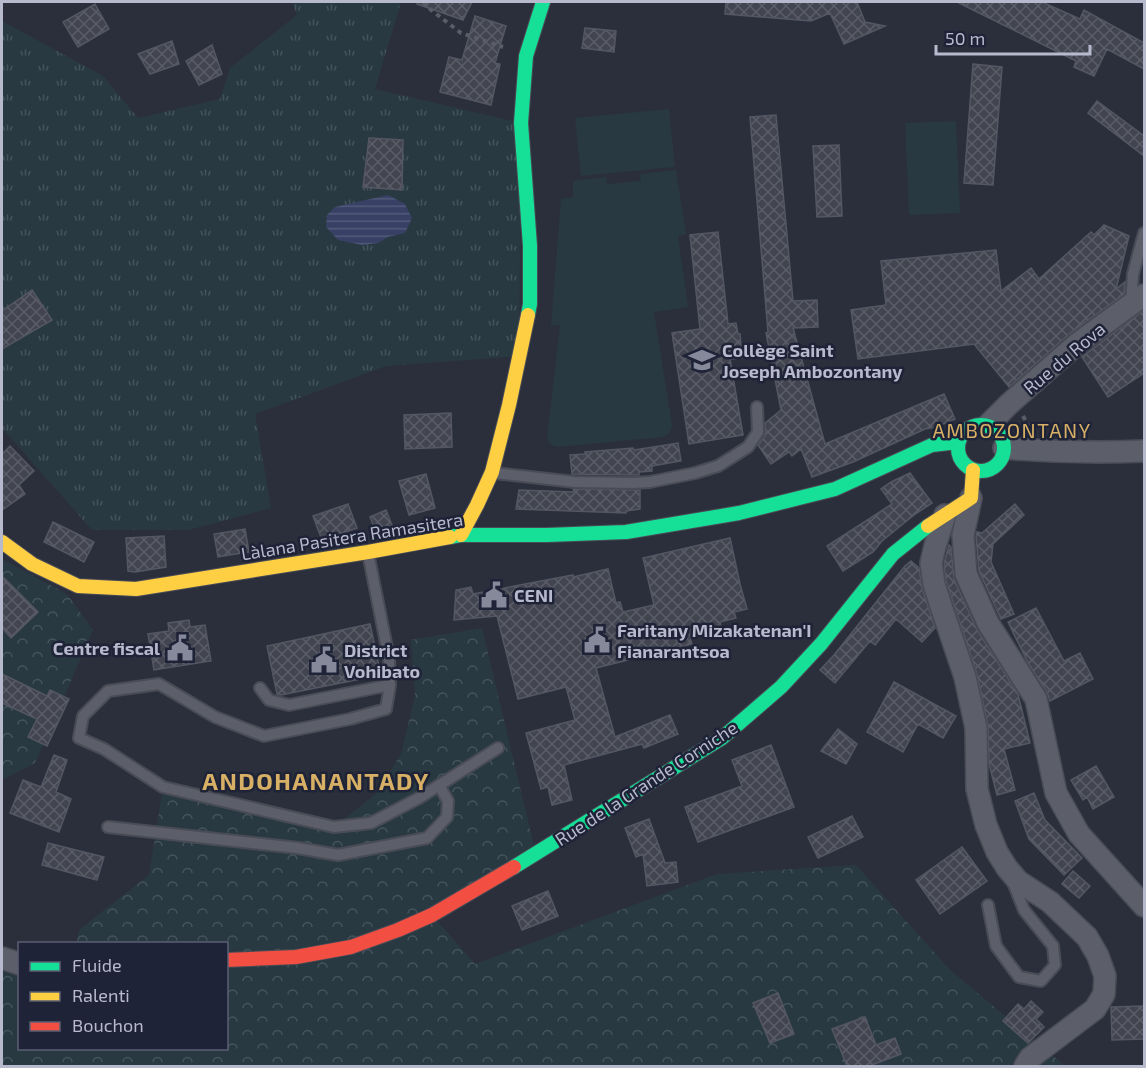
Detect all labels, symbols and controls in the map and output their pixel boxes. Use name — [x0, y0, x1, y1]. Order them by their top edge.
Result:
scale bar — [936, 18, 1090, 56]
text: 50 m — [945, 27, 985, 49]
street label: Rue du Rova — [1019, 317, 1109, 399]
place label: Collège Saint Joseph Ambozontany — [722, 339, 903, 382]
school or university icon: Collège Saint Joseph Ambozontany — [687, 345, 717, 375]
district label: AMBOZONTANY — [932, 418, 1092, 442]
street label: Làlana Pasitera Ramasitera — [240, 508, 464, 564]
public building icon: CENI — [479, 580, 509, 610]
place label: CENI — [514, 584, 553, 606]
place label: Faritany Mizakatenan'I Fianarantsoa — [617, 619, 812, 662]
public building icon: Faritany Mizakatenan'I Fianarantsoa — [582, 625, 612, 655]
public building icon: Centre fiscal — [165, 633, 195, 663]
place label: Centre fiscal — [53, 637, 160, 659]
place label: District Vohibato — [344, 639, 420, 682]
public building icon: District Vohibato — [309, 645, 339, 675]
street label: Rue de la Grande Corniche — [551, 716, 741, 850]
district label: ANDOHANANTADY — [202, 766, 430, 795]
legend — [18, 942, 228, 1050]
text: Fluide — [72, 954, 122, 976]
text: Ralenti — [72, 984, 130, 1006]
text: Bouchon — [72, 1014, 144, 1036]

